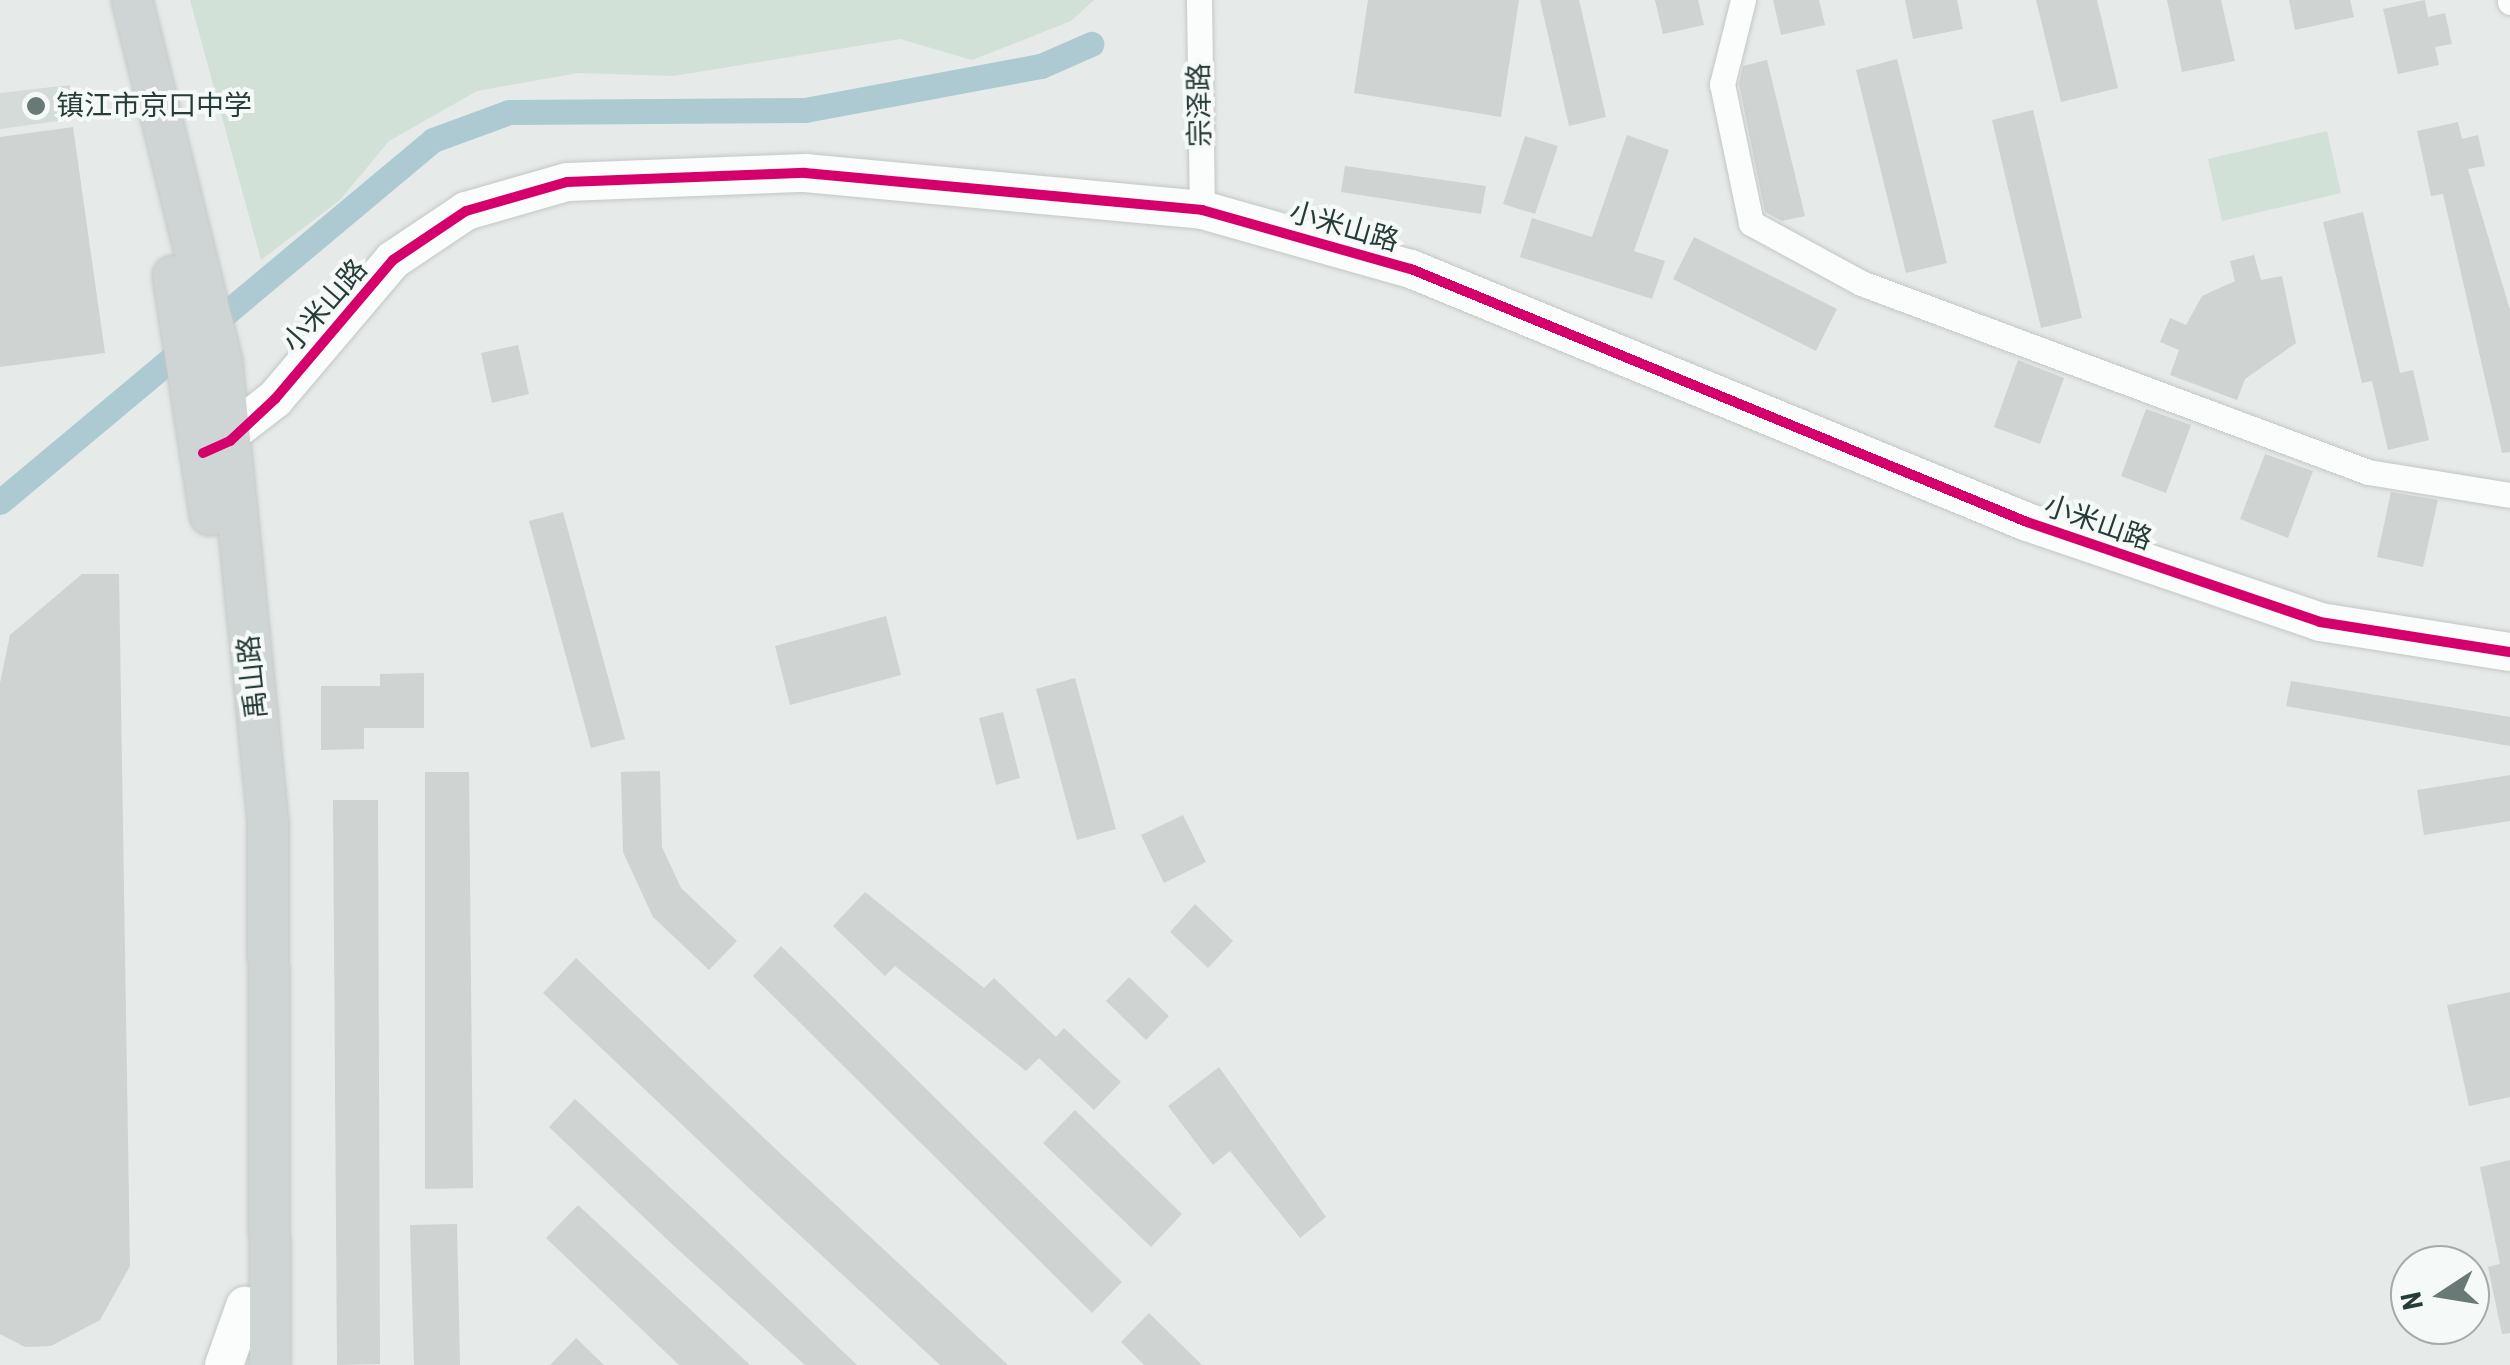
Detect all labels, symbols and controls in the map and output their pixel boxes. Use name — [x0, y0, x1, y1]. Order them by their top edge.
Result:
street label: 宗泽路 — [1182, 63, 1218, 147]
place label: 镇江市京口中学 — [56, 89, 252, 123]
marker: 镇江市京口中学 — [25, 95, 47, 117]
street label: 小米山路 — [1286, 195, 1402, 259]
street label: 小米山路 — [276, 253, 374, 359]
street label: 小米山路 — [2040, 489, 2156, 557]
street label: 禹山路 — [232, 633, 274, 721]
north arrow — [2390, 1245, 2490, 1345]
text: N — [2394, 1289, 2430, 1313]

